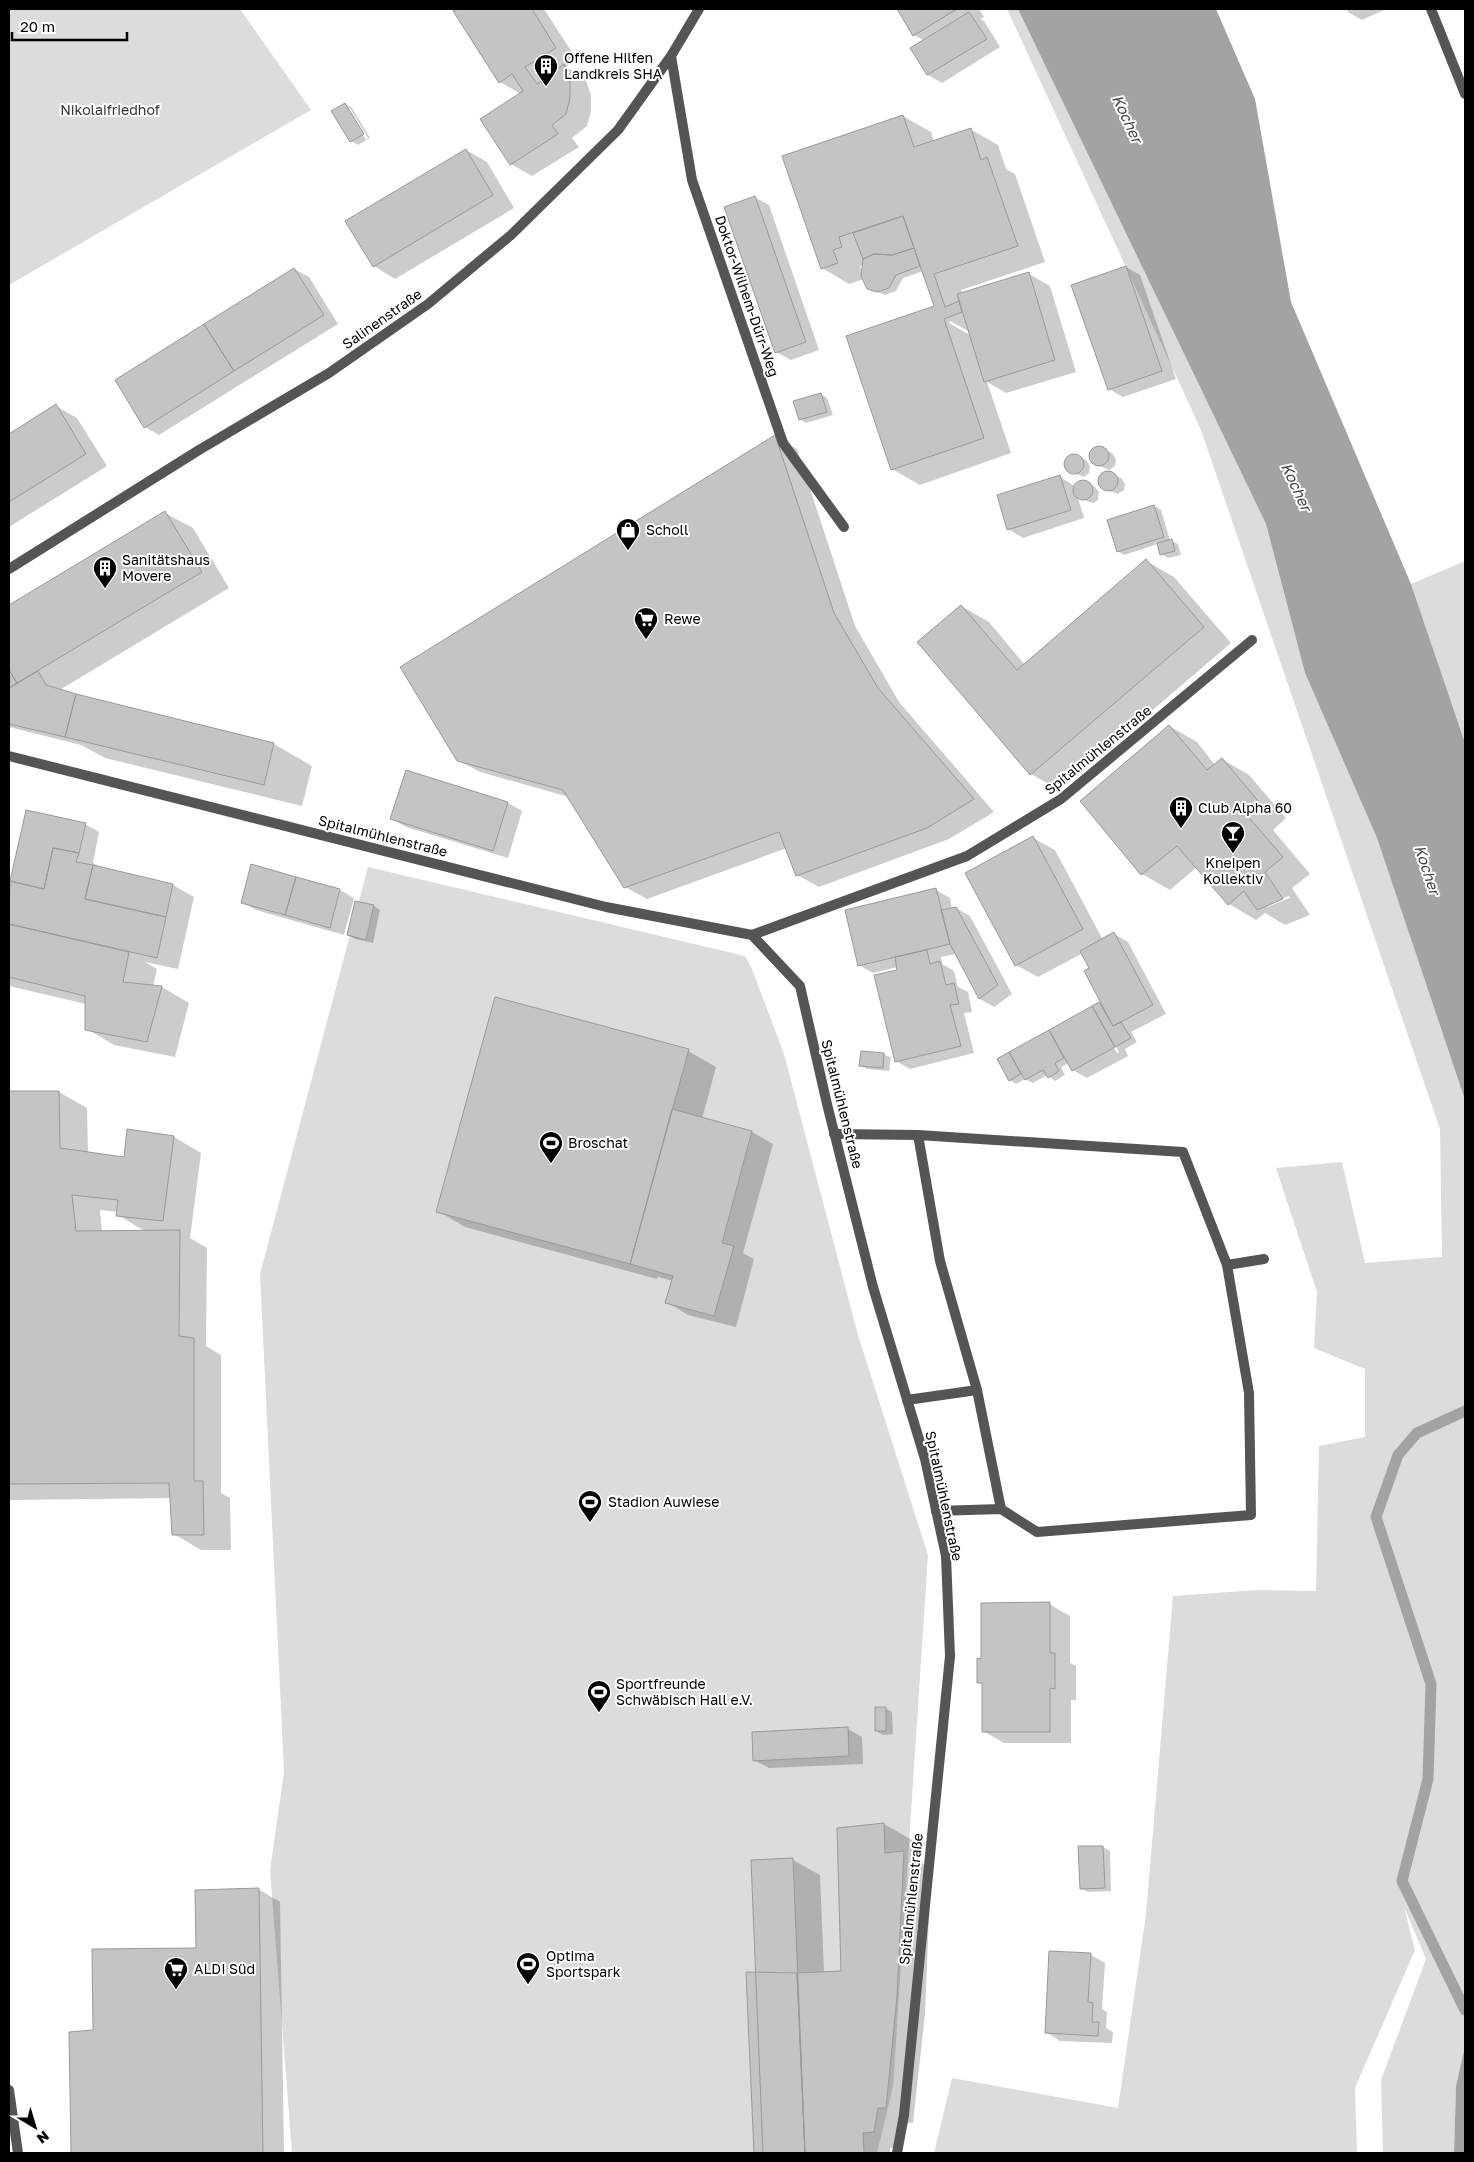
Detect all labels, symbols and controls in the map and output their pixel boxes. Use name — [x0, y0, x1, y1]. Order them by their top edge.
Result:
scale bar — [12, 10, 128, 42]
text: 20 m — [20, 17, 55, 35]
place label: Offene Hilfen Landkreis SHA — [564, 49, 663, 82]
building icon: Offene Hilfen Landkreis SHA — [533, 53, 559, 87]
water label: Kocher — [1109, 92, 1148, 147]
park label: Nikolaifriedhof — [60, 101, 160, 118]
street label: Doktor-Wilhem-Dürr-Weg — [712, 213, 783, 379]
street label: Salinenstraße — [339, 285, 425, 352]
water label: Kocher — [1278, 460, 1317, 515]
shop icon: Scholl — [615, 517, 641, 551]
place label: Scholl — [646, 521, 689, 538]
place label: Sanitätshaus Movere — [122, 551, 210, 584]
building icon: Sanitätshaus Movere — [92, 555, 118, 589]
supermarket icon: Rewe — [633, 606, 659, 640]
place label: Rewe — [664, 610, 701, 627]
street label: Spitalmühlenstraße — [1041, 701, 1154, 798]
building icon: Club Alpha 60 — [1168, 795, 1194, 829]
place label: Club Alpha 60 — [1198, 799, 1292, 816]
street label: Spitalmühlenstraße — [317, 811, 449, 860]
bar icon: Kneipen Kollektiv — [1220, 820, 1246, 854]
water label: Kocher — [1412, 843, 1445, 899]
place label: Kneipen Kollektiv — [1203, 854, 1263, 887]
street label: Spitalmühlenstraße — [818, 1038, 867, 1170]
sports icon: Broschat — [538, 1130, 564, 1164]
place label: Broschat — [568, 1134, 628, 1151]
street label: Spitalmühlenstraße — [922, 1429, 967, 1562]
sports icon: Stadion Auwiese — [577, 1489, 603, 1523]
place label: Stadion Auwiese — [608, 1493, 719, 1510]
place label: Sportfreunde Schwäbisch Hall e.V. — [616, 1675, 753, 1708]
sports icon: Sportfreunde Schwäbisch Hall e.V. — [586, 1679, 612, 1713]
street label: Spitalmühlenstraße — [895, 1832, 926, 1966]
place label: Optima Sportspark — [546, 1947, 621, 1980]
sports icon: Optima Sportspark — [515, 1951, 541, 1985]
supermarket icon: ALDI Süd — [163, 1956, 189, 1990]
place label: ALDI Süd — [194, 1960, 255, 1977]
north arrow — [10, 2102, 60, 2152]
text: N — [34, 2128, 53, 2148]

